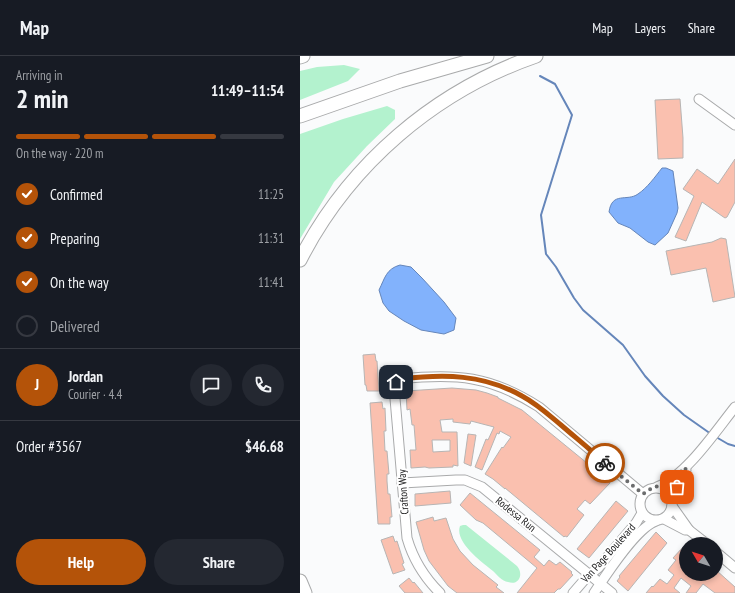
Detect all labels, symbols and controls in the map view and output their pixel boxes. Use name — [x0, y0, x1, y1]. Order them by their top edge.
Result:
text: Map — [20, 16, 49, 40]
text: Map — [592, 19, 613, 37]
text: Layers — [635, 19, 666, 37]
text: Share — [688, 19, 715, 37]
text: Arriving in — [16, 67, 63, 84]
text: 11:49–11:54 — [211, 81, 284, 100]
text: 2 min — [16, 82, 69, 115]
text: On the way · 220 m — [16, 145, 103, 162]
icon: check — [16, 183, 38, 205]
text: Confirmed — [50, 185, 103, 204]
text: 11:25 — [258, 186, 284, 203]
icon: check — [16, 227, 38, 249]
text: Preparing — [50, 229, 100, 248]
text: 11:31 — [258, 230, 284, 247]
icon: check — [16, 271, 38, 293]
text: On the way — [50, 273, 109, 292]
text: 11:41 — [258, 274, 284, 291]
text: Delivered — [50, 317, 100, 336]
button: chat — [190, 364, 232, 406]
button: phone — [242, 364, 284, 406]
pin — [379, 365, 413, 399]
text: Jordan — [68, 367, 103, 386]
icon: home — [385, 371, 407, 393]
text: J — [35, 375, 39, 394]
text: Courier · 4.4 — [68, 386, 122, 403]
text: Order #3567 — [16, 437, 82, 456]
text: $46.68 — [245, 437, 284, 456]
courier — [585, 443, 625, 483]
icon: bike — [594, 452, 616, 474]
street label: Crafton Way — [394, 468, 412, 515]
pin — [660, 470, 694, 504]
icon: bag — [666, 476, 688, 498]
street label: Rodessa Run — [493, 493, 539, 535]
street label: Van Page Boulevard — [577, 520, 638, 586]
north arrow — [679, 537, 723, 581]
map controls — [679, 537, 723, 581]
button: Help — [16, 539, 146, 585]
button: Share — [154, 539, 284, 585]

